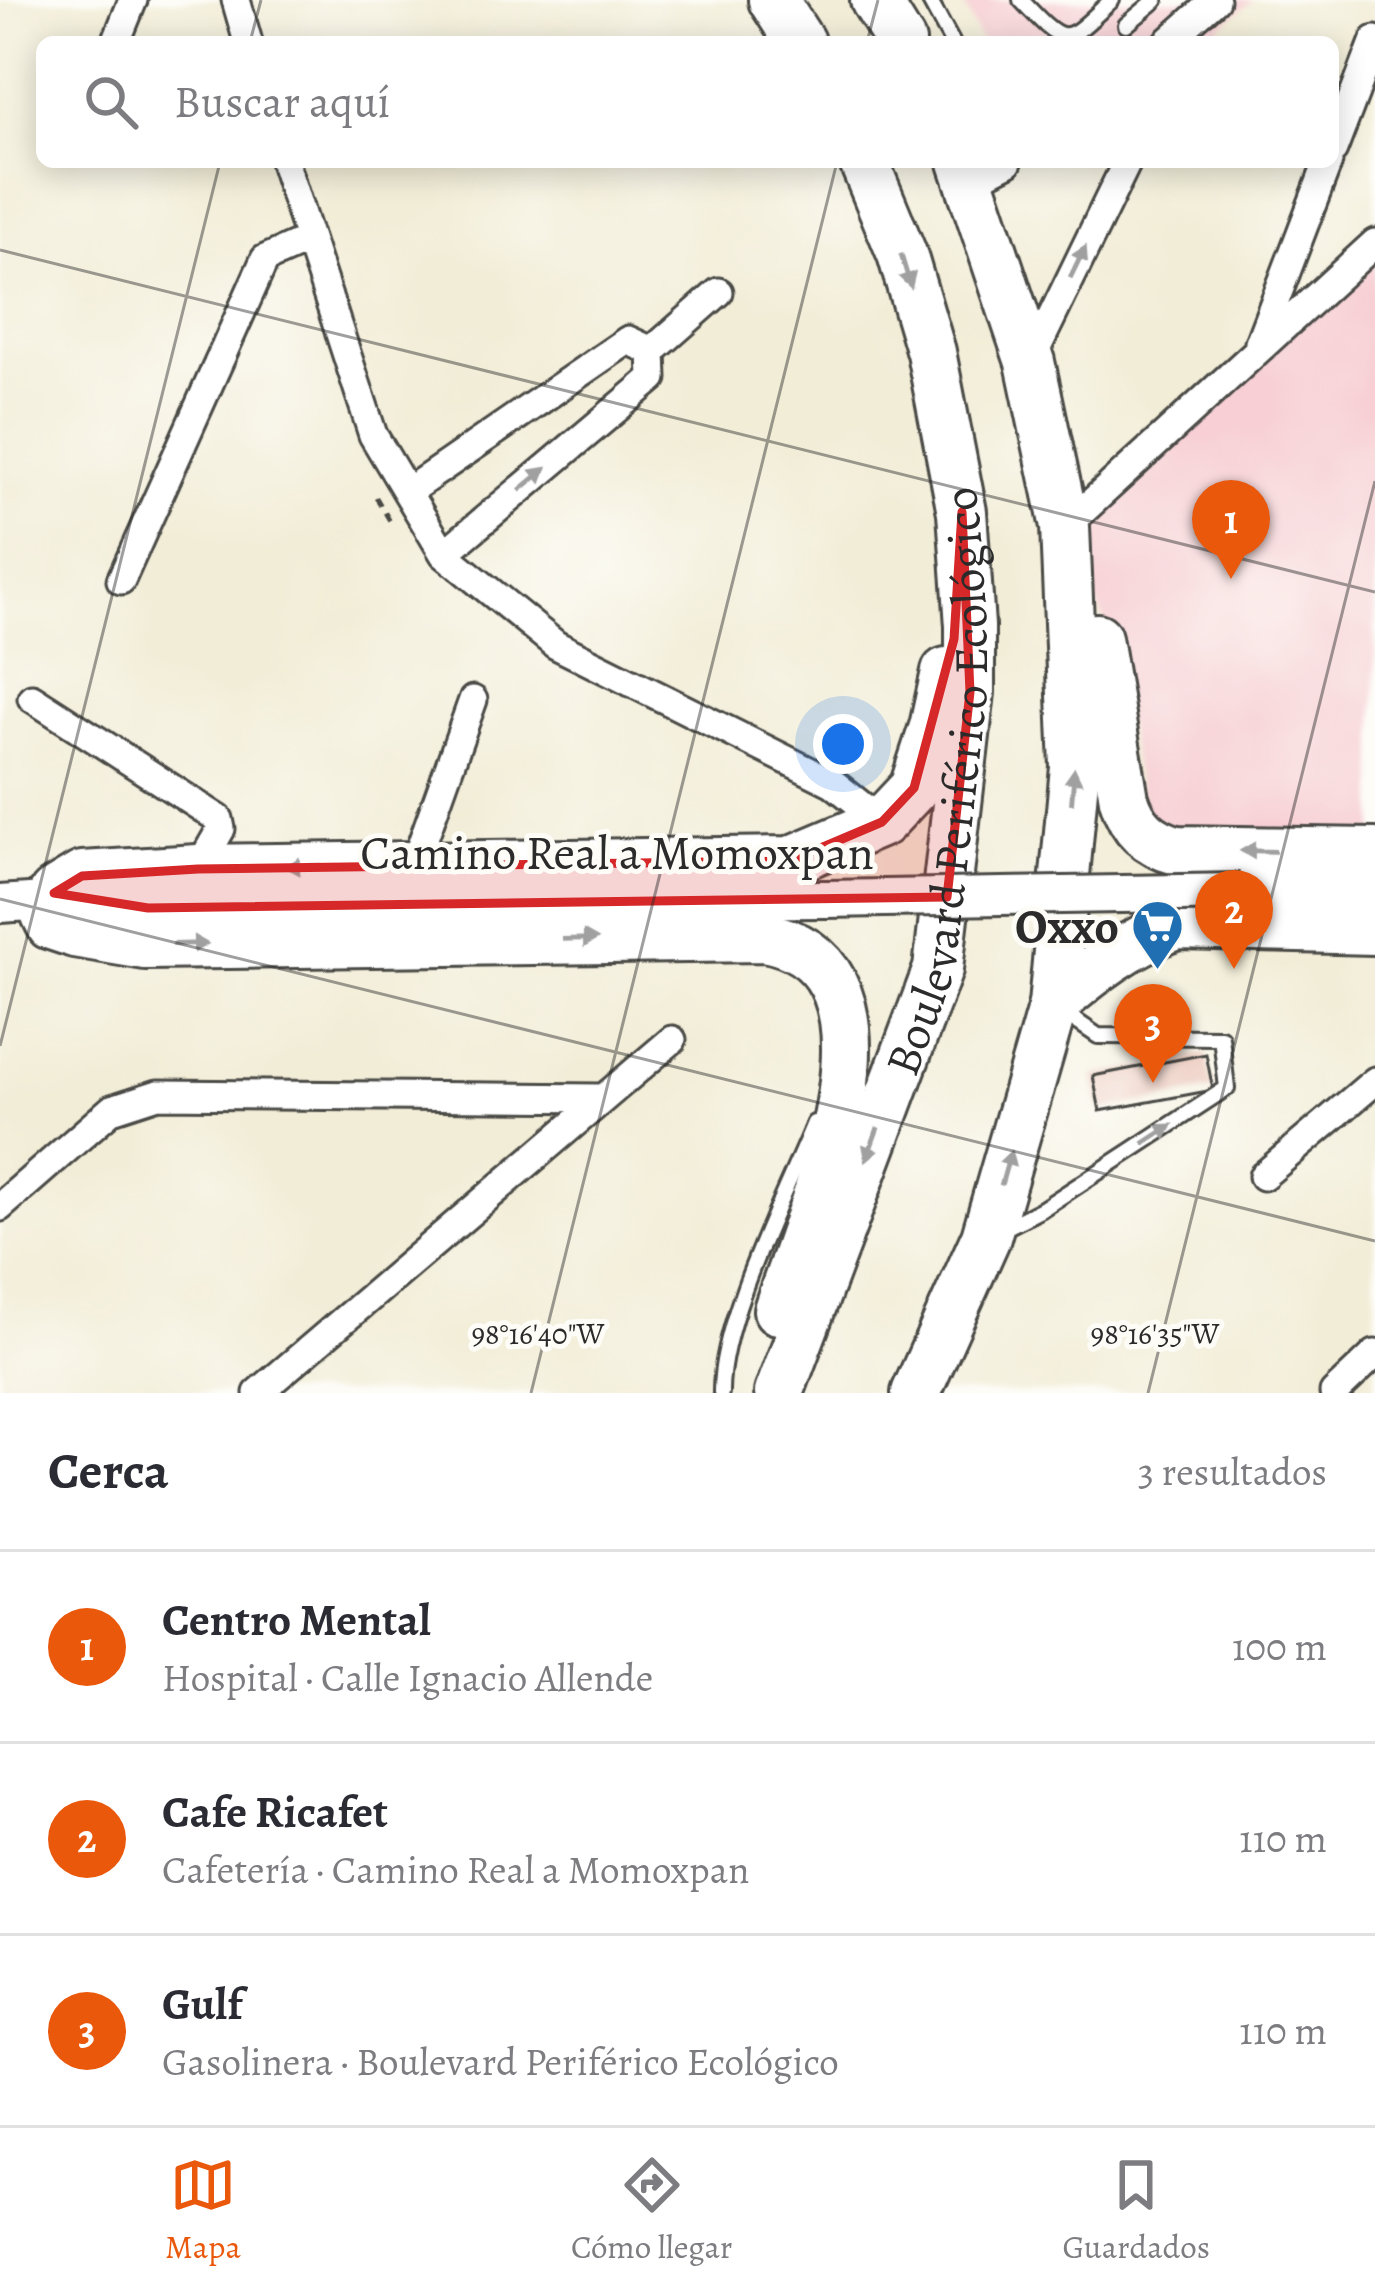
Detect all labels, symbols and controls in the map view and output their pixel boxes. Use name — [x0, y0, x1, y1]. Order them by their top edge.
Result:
search box — [36, 36, 1339, 168]
icon: search — [78, 69, 144, 135]
text: Buscar aquí — [174, 71, 390, 133]
one-way arrow — [1068, 245, 1088, 279]
one-way arrow — [898, 253, 917, 290]
one-way arrow — [518, 466, 548, 493]
pin: 1 — [1192, 480, 1270, 579]
street label: Boulevard Periférico Ecológico — [869, 482, 1005, 1085]
your location — [813, 714, 873, 774]
one-way arrow — [1064, 766, 1083, 804]
street label: Camino Real a Momoxpan — [360, 820, 874, 886]
one-way arrow — [1238, 841, 1276, 861]
one-way arrow — [283, 857, 321, 876]
pin: 2 — [1195, 870, 1273, 969]
place label: Oxxo — [1015, 894, 1119, 960]
supermarket icon: Oxxo — [1130, 898, 1186, 972]
one-way arrow — [562, 929, 600, 949]
one-way arrow — [172, 935, 210, 954]
pin: 3 — [1114, 984, 1192, 1083]
one-way arrow — [1141, 1123, 1174, 1145]
one-way arrow — [862, 1127, 881, 1163]
one-way arrow — [998, 1149, 1016, 1186]
text: 98°16'40"W — [471, 1314, 605, 1354]
text: 98°16'35"W — [1091, 1314, 1220, 1354]
text: Cerca — [48, 1436, 169, 1506]
text: 3 resultados — [1138, 1445, 1327, 1498]
text: Centro Mental — [162, 1589, 431, 1651]
text: 1 — [80, 1620, 94, 1673]
text: 100 m — [1232, 1620, 1327, 1673]
text: Hospital · Calle Ignacio Allende — [162, 1651, 653, 1704]
text: Cafe Ricafet — [162, 1781, 388, 1843]
text: 2 — [78, 1812, 96, 1865]
text: 110 m — [1239, 1812, 1327, 1865]
text: Cafetería · Camino Real a Momoxpan — [162, 1843, 749, 1896]
text: Gulf — [162, 1973, 242, 2035]
text: 3 — [79, 2004, 95, 2057]
text: 110 m — [1239, 2004, 1327, 2057]
text: Gasolinera · Boulevard Periférico Ecológico — [162, 2035, 839, 2088]
tab: Mapa — [165, 2152, 241, 2269]
tab: Cómo llegar — [571, 2152, 732, 2269]
tab: Guardados — [1063, 2152, 1210, 2269]

